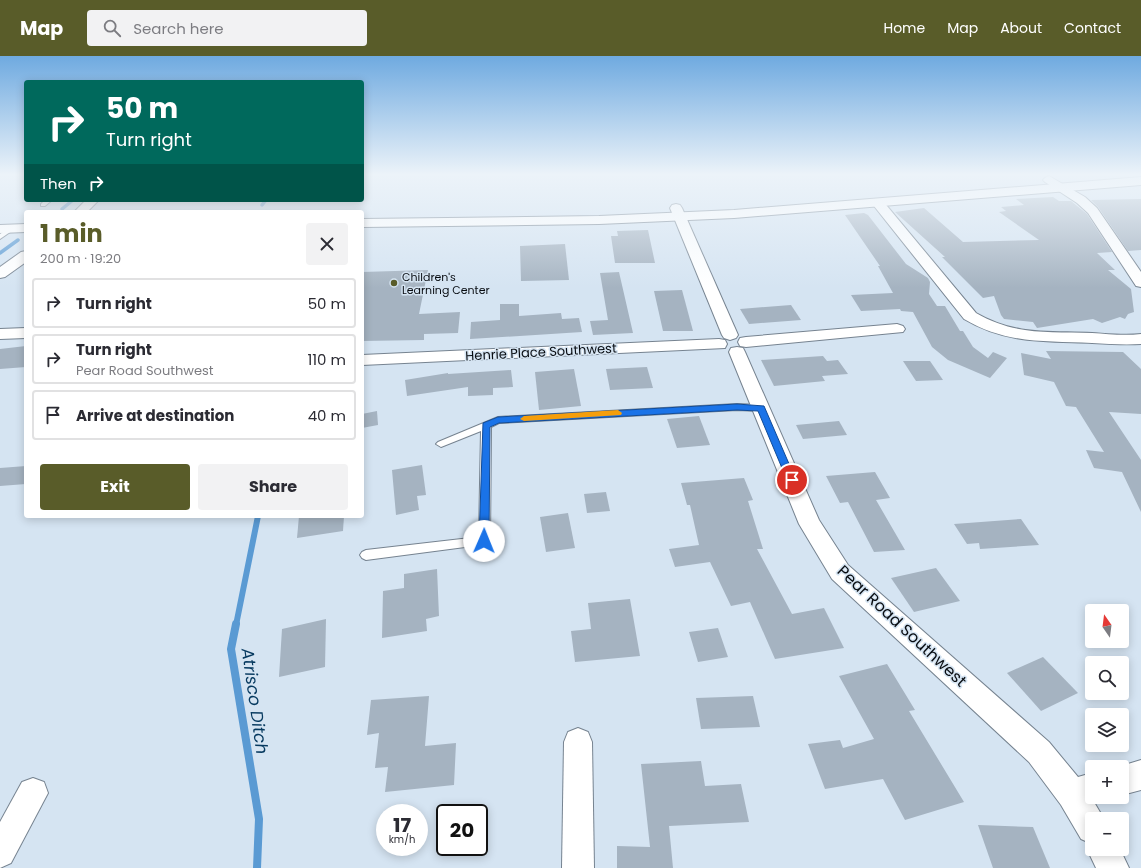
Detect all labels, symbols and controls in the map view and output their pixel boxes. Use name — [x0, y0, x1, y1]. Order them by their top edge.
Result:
search box — [87, 10, 367, 46]
text: Map — [20, 15, 63, 42]
icon: search — [101, 17, 123, 39]
text: Search here — [133, 18, 224, 39]
text: Home — [883, 18, 925, 38]
text: Map — [947, 18, 978, 38]
text: About — [1000, 18, 1042, 38]
text: Contact — [1064, 18, 1121, 38]
text: 50 m — [106, 89, 178, 128]
icon: right — [40, 96, 92, 148]
text: Turn right — [106, 127, 192, 152]
icon: right — [85, 172, 107, 194]
text: Then — [40, 173, 77, 194]
text: 1 min — [40, 217, 103, 250]
button: close — [306, 223, 348, 265]
text: 200 m · 19:20 — [40, 249, 121, 268]
place label: Children's Learning Center — [402, 269, 490, 298]
marker: Children's Learning Center — [389, 278, 399, 288]
icon: right — [42, 292, 64, 314]
text: Turn right — [76, 293, 152, 314]
text: 50 m — [308, 293, 346, 314]
text: Turn right — [76, 339, 152, 360]
street label: Henrie Place Southwest — [465, 339, 617, 365]
icon: right — [42, 348, 64, 370]
text: 110 m — [308, 349, 346, 370]
text: Pear Road Southwest — [76, 361, 214, 380]
icon: arrive — [42, 404, 64, 426]
text: Arrive at destination — [76, 405, 234, 426]
text: 40 m — [308, 405, 346, 426]
pin — [775, 463, 809, 497]
button: Exit — [40, 464, 190, 510]
button: Share — [198, 464, 348, 510]
icon: arrive — [781, 469, 803, 491]
position arrow — [463, 520, 505, 562]
street label: Pear Road Southwest — [832, 560, 972, 692]
north arrow — [1085, 604, 1129, 648]
map controls — [1085, 604, 1129, 856]
water label: Atrisco Ditch — [236, 645, 274, 756]
button: search — [1085, 656, 1129, 700]
button: layers — [1085, 708, 1129, 752]
button: + — [1085, 760, 1129, 804]
speed limit sign: 20 — [436, 804, 488, 856]
text: 17 — [393, 811, 411, 839]
button: − — [1085, 812, 1129, 856]
text: km/h — [389, 832, 415, 847]

